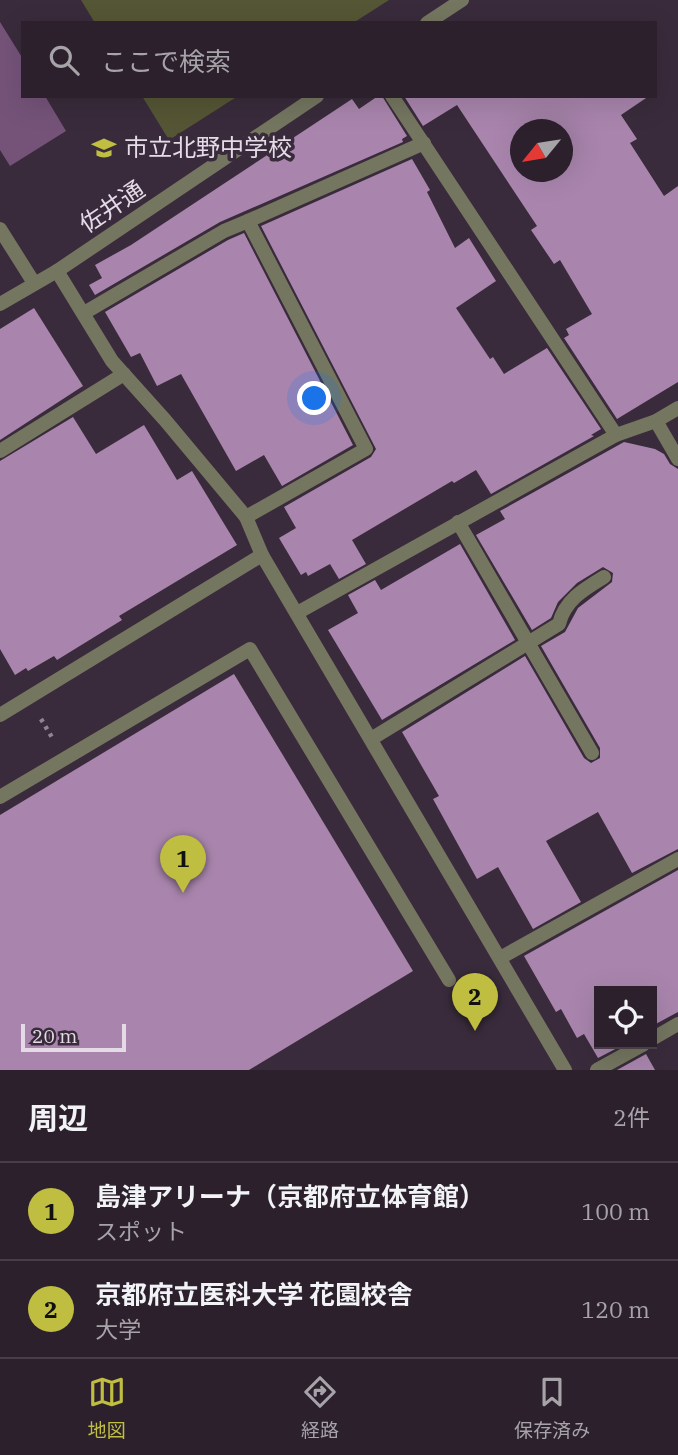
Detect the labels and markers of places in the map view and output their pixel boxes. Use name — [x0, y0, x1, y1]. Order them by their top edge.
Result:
place label: 市立北野中学校 — [124, 131, 292, 163]
school or university icon: 市立北野中学校 — [90, 134, 118, 162]
pin: 1 — [160, 835, 206, 893]
pin: 2 — [452, 973, 498, 1031]

